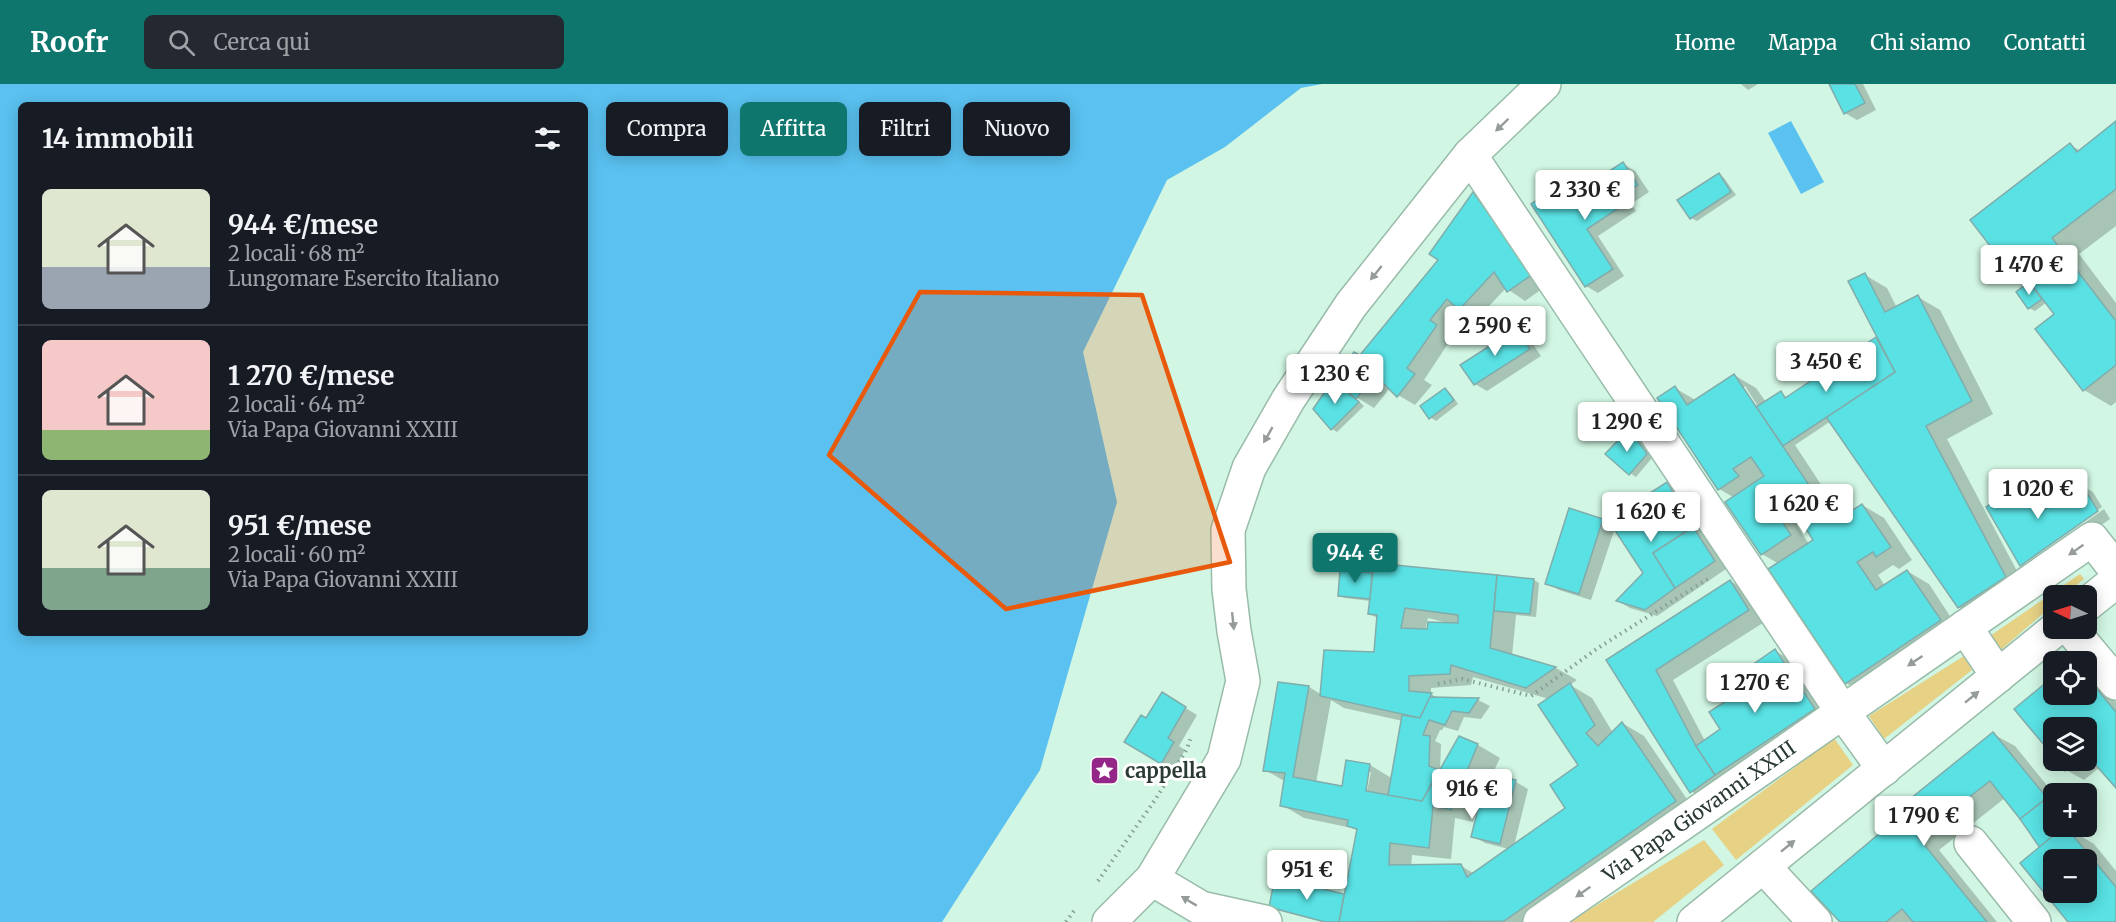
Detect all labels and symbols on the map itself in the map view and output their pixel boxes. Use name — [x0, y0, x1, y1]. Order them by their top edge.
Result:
one-way arrow — [1495, 118, 1510, 132]
pin: 2 330 € — [1530, 170, 1640, 221]
pin: 1 470 € — [1974, 245, 2084, 296]
one-way arrow — [1369, 265, 1382, 281]
pin: 2 590 € — [1440, 306, 1550, 357]
pin: 3 450 € — [1771, 342, 1881, 393]
pin: 1 230 € — [1280, 354, 1390, 405]
pin: 1 290 € — [1572, 402, 1682, 453]
one-way arrow — [1263, 427, 1273, 444]
pin: 1 020 € — [1983, 469, 2093, 520]
pin: 1 620 € — [1749, 484, 1859, 535]
pin: 1 620 € — [1596, 492, 1706, 543]
pin: 944 € — [1313, 533, 1397, 584]
one-way arrow — [2068, 544, 2084, 555]
north arrow — [2043, 585, 2097, 639]
one-way arrow — [1228, 612, 1238, 631]
one-way arrow — [1908, 655, 1924, 667]
pin: 1 270 € — [1700, 663, 1810, 714]
one-way arrow — [1965, 691, 1980, 703]
street label: Via Papa Giovanni XXIII — [1597, 735, 1800, 888]
place icon: cappella — [1088, 754, 1120, 786]
place label: cappella — [1125, 758, 1207, 783]
pin: 916 € — [1430, 769, 1514, 820]
pin: 1 790 € — [1869, 796, 1979, 847]
one-way arrow — [1780, 839, 1796, 852]
pin: 951 € — [1265, 850, 1349, 901]
one-way arrow — [1575, 886, 1591, 898]
one-way arrow — [1181, 896, 1197, 907]

